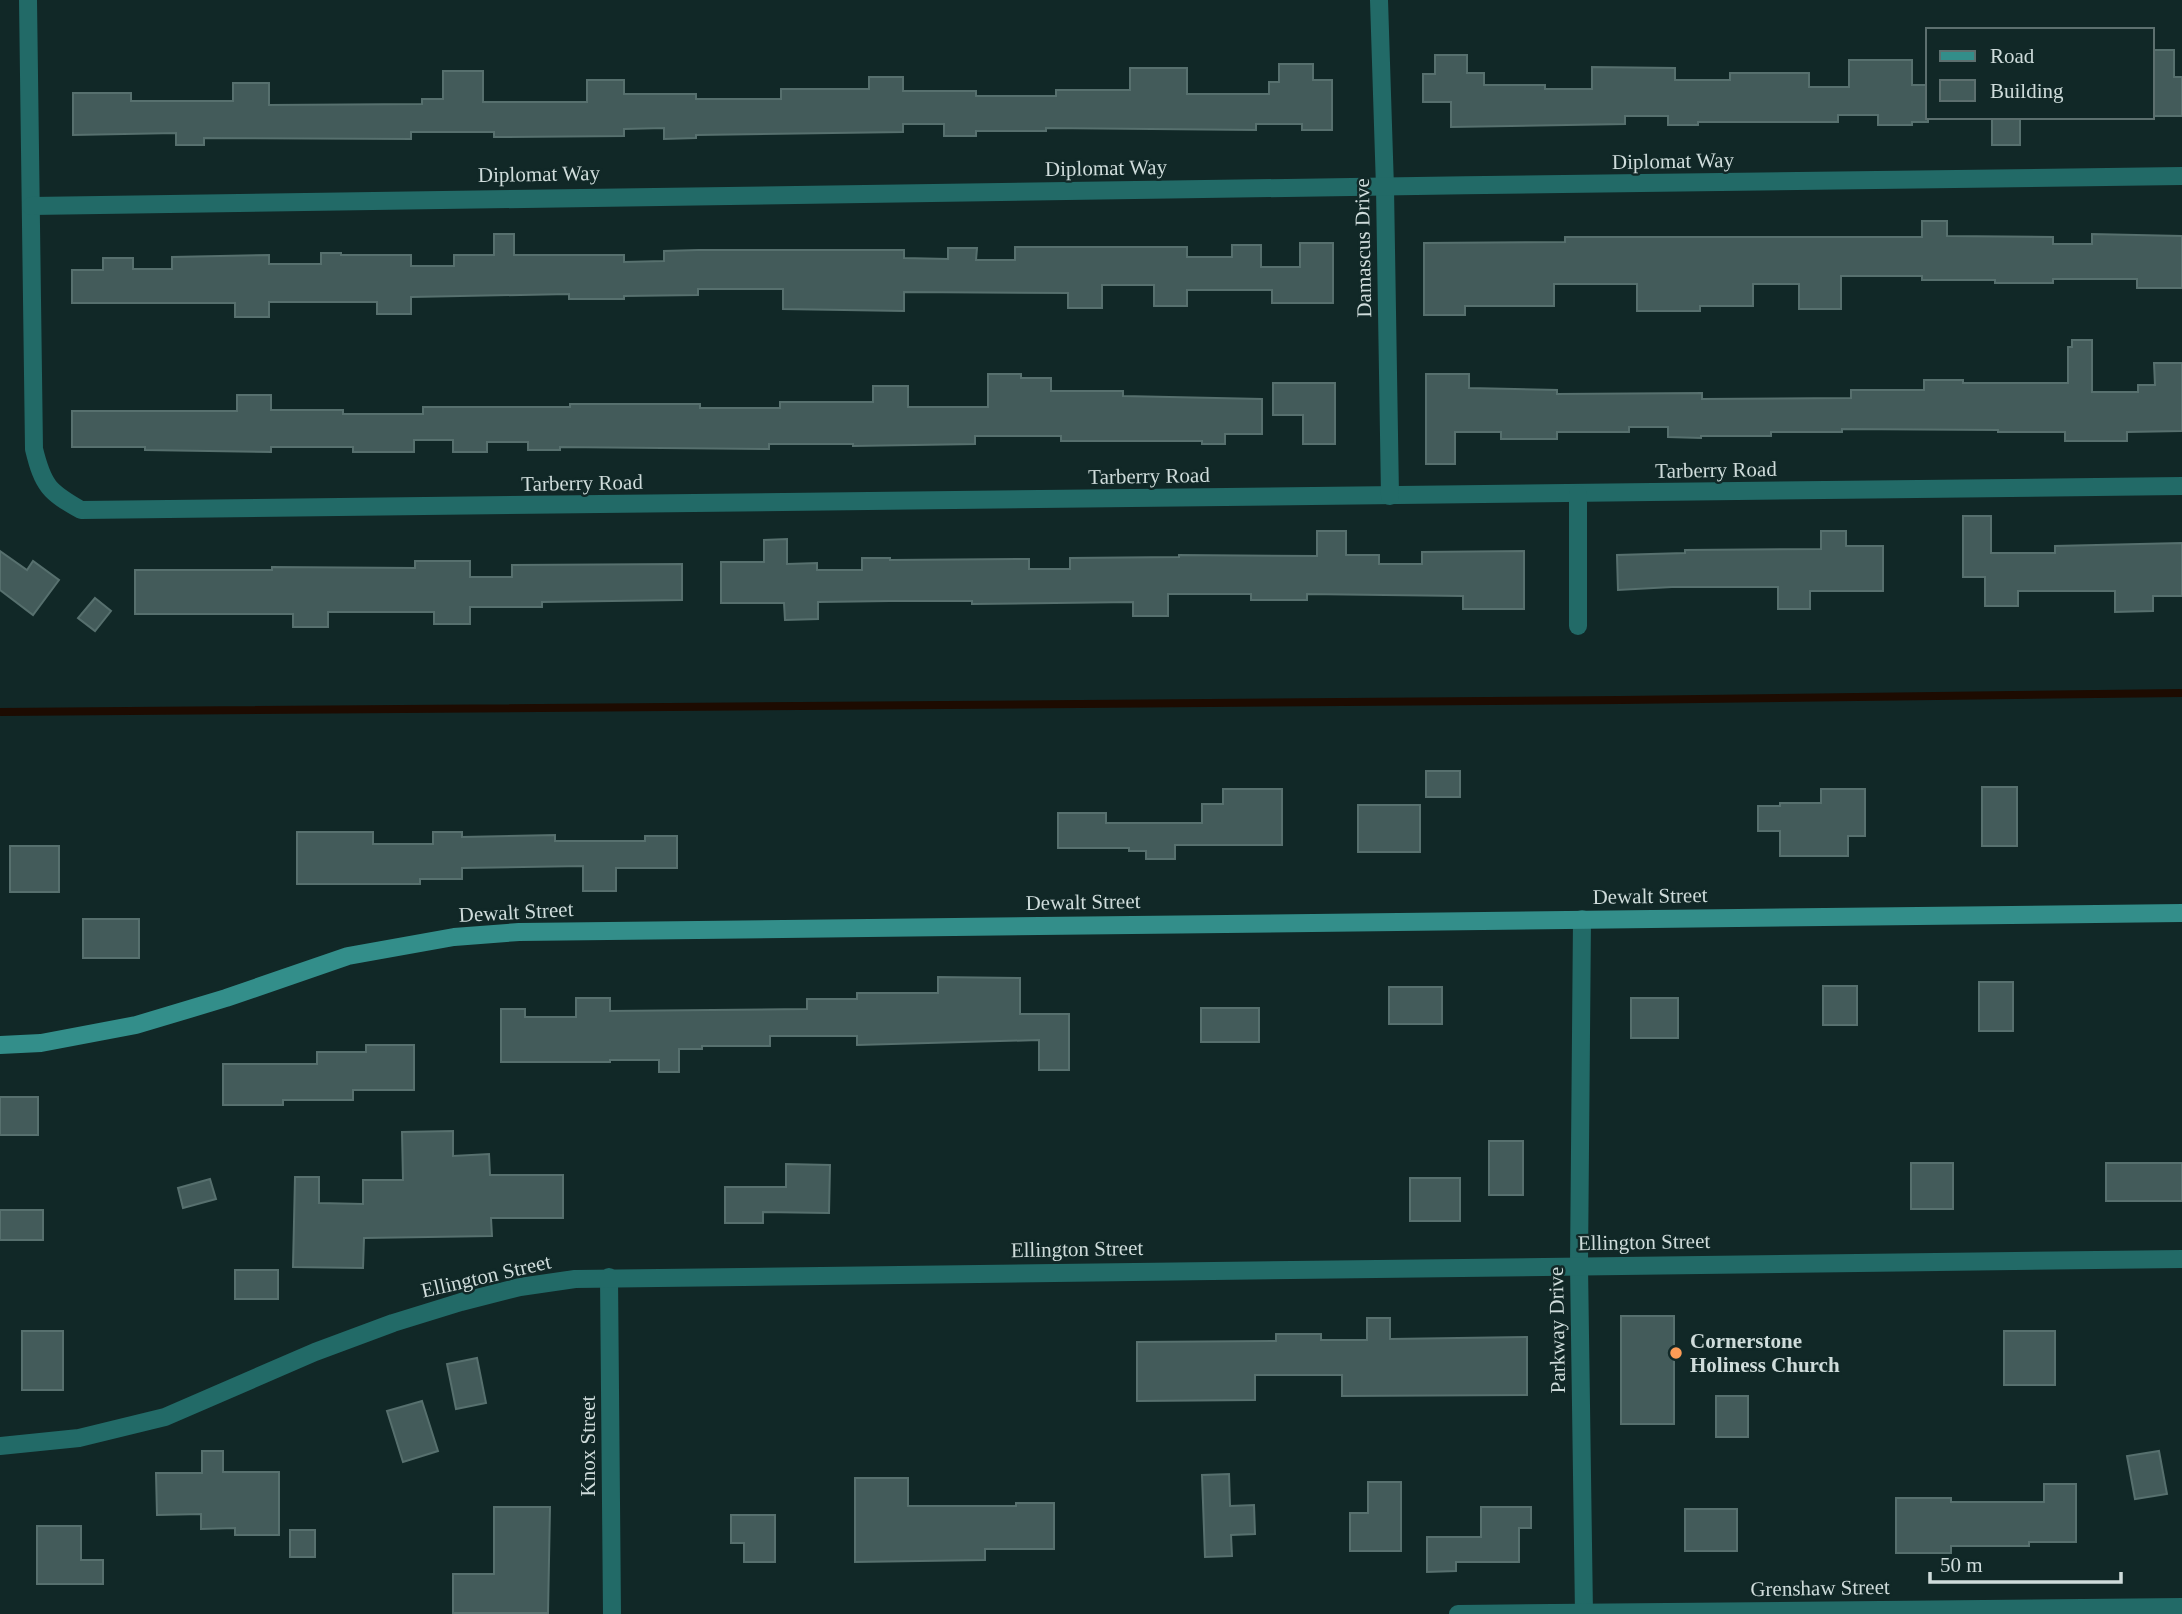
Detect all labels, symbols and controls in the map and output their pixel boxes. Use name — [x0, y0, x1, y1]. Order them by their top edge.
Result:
legend — [1926, 28, 2154, 119]
text: Road — [1990, 44, 2035, 68]
text: Building — [1990, 79, 2064, 103]
street label: Diplomat Way — [1612, 148, 1735, 174]
street label: Diplomat Way — [1045, 155, 1168, 181]
street label: Diplomat Way — [478, 161, 601, 187]
street label: Damascus Drive — [1350, 178, 1376, 318]
street label: Tarberry Road — [1655, 457, 1777, 483]
street label: Tarberry Road — [1088, 463, 1210, 489]
street label: Tarberry Road — [521, 470, 643, 496]
street label: Dewalt Street — [1592, 883, 1708, 909]
street label: Dewalt Street — [1025, 889, 1141, 915]
street label: Dewalt Street — [458, 897, 574, 927]
street label: Ellington Street — [1578, 1229, 1711, 1255]
street label: Ellington Street — [1011, 1236, 1144, 1262]
street label: Ellington Street — [419, 1249, 553, 1303]
street label: Parkway Drive — [1544, 1267, 1570, 1393]
place label: Cornerstone Holiness Church — [1690, 1329, 1840, 1377]
marker: Cornerstone Holiness Church — [1668, 1345, 1684, 1361]
street label: Knox Street — [576, 1395, 600, 1496]
scale bar — [1930, 1540, 2121, 1584]
text: 50 m — [1940, 1553, 1983, 1577]
street label: Grenshaw Street — [1750, 1575, 1890, 1601]

